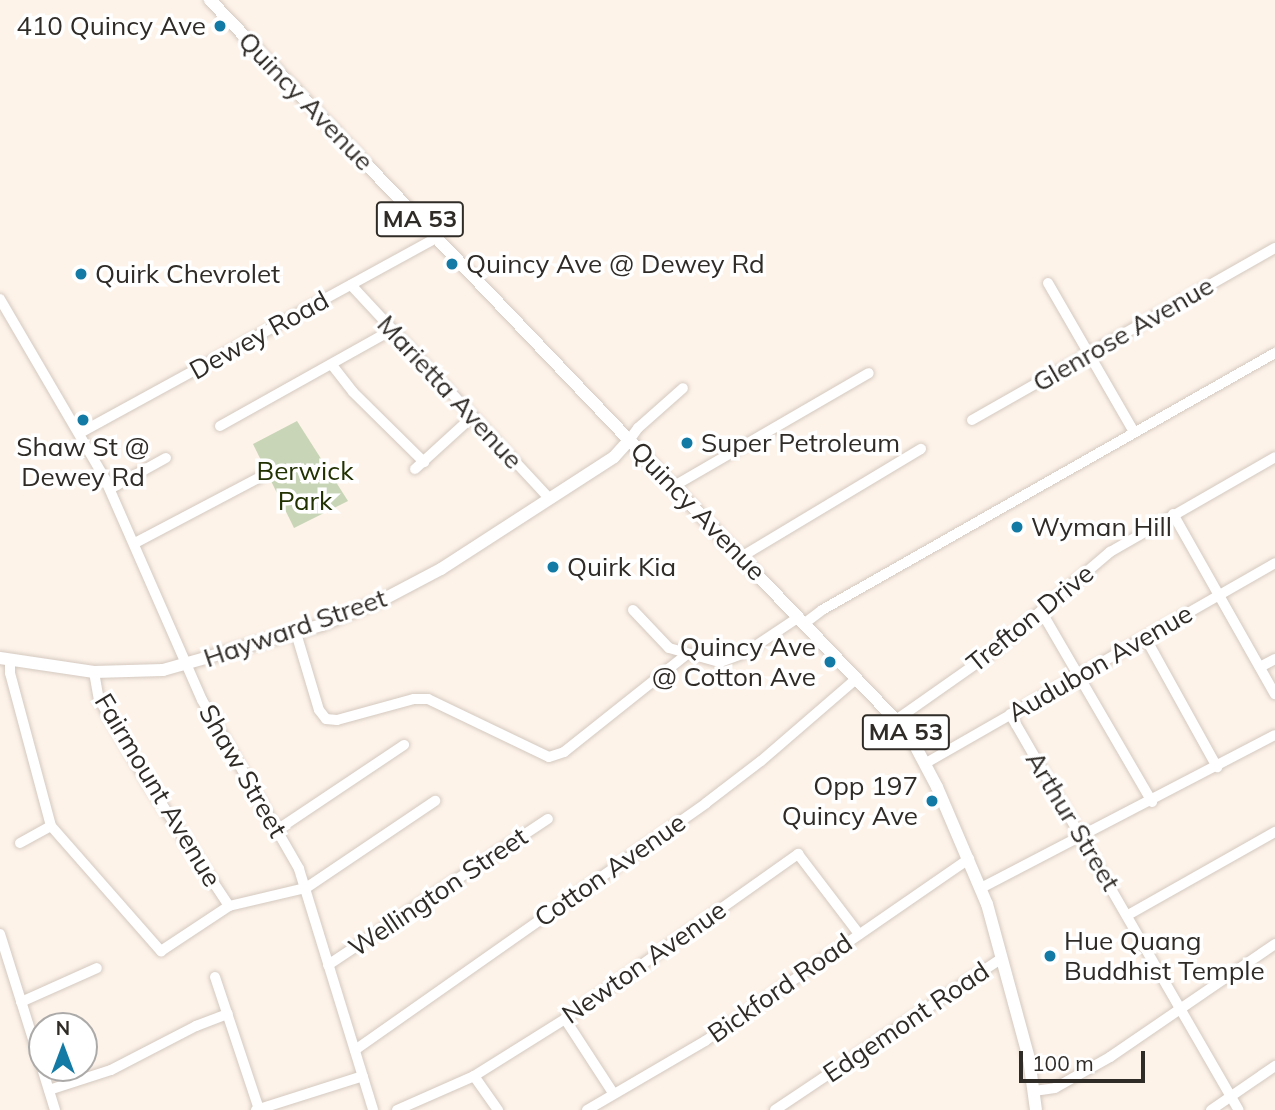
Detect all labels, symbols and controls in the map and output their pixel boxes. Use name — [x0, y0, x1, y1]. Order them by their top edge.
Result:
place label: 410 Quincy Ave — [16, 10, 206, 42]
marker: 410 Quincy Ave — [212, 18, 228, 34]
street label: Quincy Avenue — [232, 25, 380, 177]
road number: MA 53 — [374, 198, 466, 240]
place label: Quincy Ave @ Dewey Rd — [466, 248, 765, 280]
marker: Quincy Ave @ Dewey Rd — [444, 256, 460, 272]
place label: Quirk Chevrolet — [95, 258, 280, 290]
marker: Quirk Chevrolet — [73, 266, 89, 282]
street label: Glenrose Avenue — [1027, 270, 1219, 398]
street label: Dewey Road — [184, 284, 334, 386]
street label: Marietta Avenue — [371, 309, 529, 475]
marker: Shaw St @ Dewey Rd — [75, 412, 91, 428]
place label: Super Petroleum — [701, 427, 900, 459]
place label: Shaw St @ Dewey Rd — [16, 431, 150, 492]
street label: Quincy Avenue — [624, 435, 772, 587]
marker: Super Petroleum — [679, 435, 695, 451]
park label: Berwick Park — [256, 455, 354, 516]
place label: Wyman Hill — [1031, 511, 1172, 543]
marker: Wyman Hill — [1009, 519, 1025, 535]
place label: Quirk Kia — [567, 551, 676, 583]
street label: Trefton Drive — [960, 557, 1100, 679]
marker: Quirk Kia — [545, 559, 561, 575]
street label: Hayward Street — [200, 582, 390, 674]
street label: Audubon Avenue — [1002, 598, 1198, 728]
place label: Quincy Ave @ Cotton Ave — [652, 631, 816, 692]
marker: Quincy Ave @ Cotton Ave — [822, 654, 838, 670]
street label: Fairmount Avenue — [88, 688, 228, 892]
street label: Shaw Street — [192, 699, 294, 843]
road number: MA 53 — [860, 712, 951, 752]
street label: Arthur Street — [1019, 746, 1127, 896]
place label: Opp 197 Quincy Ave — [782, 770, 918, 832]
marker: Opp 197 Quincy Ave — [924, 793, 940, 809]
street label: Cotton Avenue — [529, 807, 691, 933]
street label: Wellington Street — [343, 821, 533, 963]
street label: Newton Avenue — [556, 894, 732, 1030]
place label: Hue Quang Buddhist Temple — [1064, 925, 1265, 986]
street label: Bickford Road — [702, 927, 858, 1049]
marker: Hue Quang Buddhist Temple — [1042, 948, 1058, 964]
street label: Edgemont Road — [817, 955, 995, 1089]
north arrow — [28, 1012, 98, 1082]
text: N — [56, 1016, 70, 1040]
scale bar — [1023, 1036, 1149, 1080]
text: 100 m — [1032, 1050, 1094, 1076]

